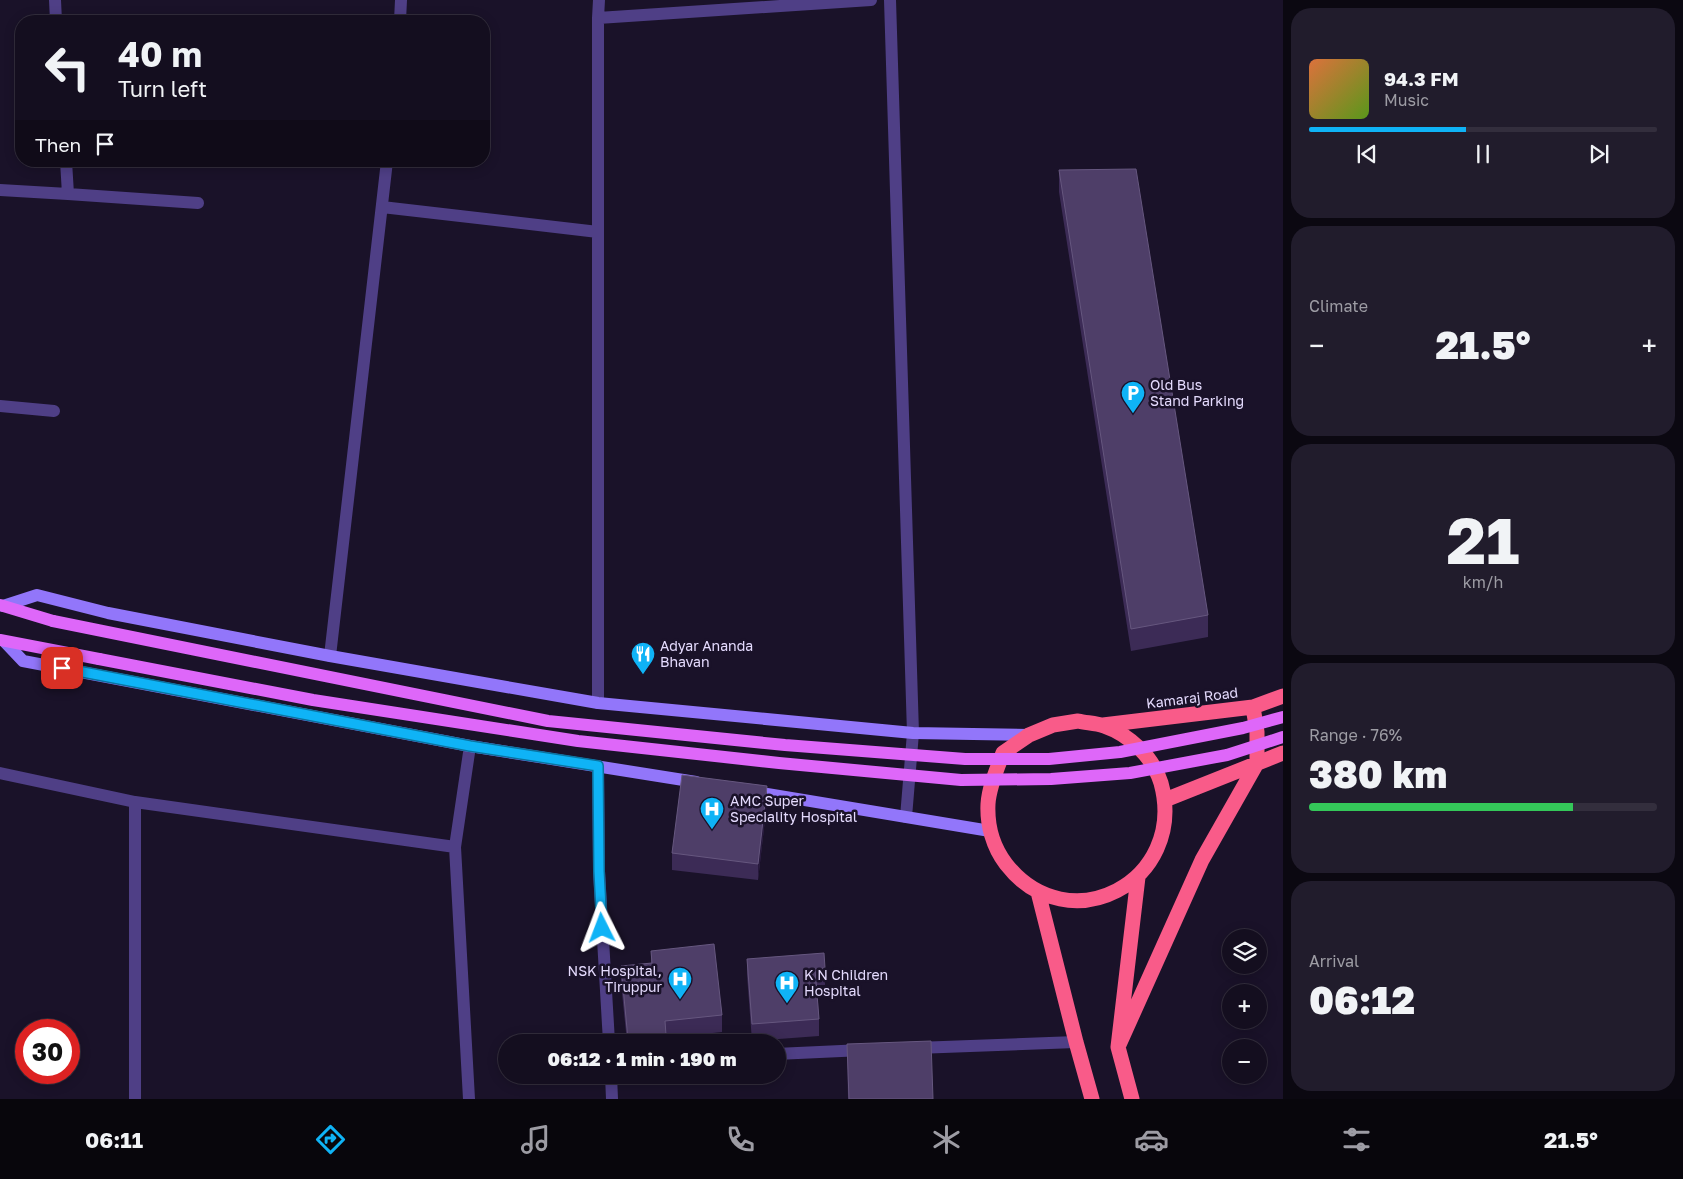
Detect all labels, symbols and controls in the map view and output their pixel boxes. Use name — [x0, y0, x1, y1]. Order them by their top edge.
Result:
text: 40 m — [118, 33, 202, 75]
icon: left — [35, 35, 100, 100]
text: 94.3 FM — [1384, 67, 1459, 90]
text: Turn left — [118, 75, 207, 102]
text: Music — [1384, 90, 1429, 110]
icon: arrive — [91, 130, 119, 158]
text: Then — [35, 133, 81, 156]
icon: previous — [1353, 140, 1381, 168]
icon: pause — [1469, 140, 1497, 168]
icon: next — [1585, 140, 1613, 168]
text: Climate — [1309, 296, 1368, 316]
text: 21.5° — [1436, 322, 1530, 367]
text: − — [1309, 329, 1324, 362]
text: + — [1642, 329, 1657, 362]
place label: Old Bus Stand Parking — [1150, 376, 1244, 409]
parking icon: Old Bus Stand Parking — [1120, 380, 1146, 414]
text: 21 — [1446, 500, 1520, 578]
text: km/h — [1463, 572, 1503, 592]
place label: Adyar Ananda Bhavan — [660, 637, 753, 670]
restaurant icon: Adyar Ananda Bhavan — [630, 641, 656, 675]
pin — [41, 647, 83, 689]
icon: arrive — [48, 654, 76, 682]
street label: Kamaraj Road — [1145, 683, 1239, 712]
text: Range · 76% — [1309, 725, 1402, 745]
text: 380 km — [1309, 751, 1447, 796]
place label: AMC Super Speciality Hospital — [730, 792, 857, 825]
hospital icon: AMC Super Speciality Hospital — [699, 796, 725, 830]
position arrow — [575, 901, 627, 953]
map controls — [1222, 929, 1267, 1084]
button: layers — [1222, 929, 1267, 974]
text: Arrival — [1309, 951, 1359, 971]
place label: NSK Hospital, Tiruppur — [568, 962, 663, 995]
hospital icon: NSK Hospital, Tiruppur — [667, 966, 693, 1000]
place label: K N Children Hospital — [804, 966, 888, 999]
hospital icon: K N Children Hospital — [774, 970, 800, 1004]
text: 06:12 — [1309, 977, 1415, 1022]
button: + — [1222, 984, 1267, 1029]
speed limit sign: 30 — [15, 1019, 80, 1084]
button: − — [1222, 1039, 1267, 1084]
text: 06:12 · 1 min · 190 m — [548, 1047, 736, 1070]
icon: directions — [313, 1122, 348, 1157]
icon: music — [518, 1122, 553, 1157]
icon: phone — [723, 1122, 758, 1157]
icon: climate — [929, 1122, 964, 1157]
icon: car — [1134, 1122, 1169, 1157]
icon: filters — [1339, 1122, 1374, 1157]
text: 06:11 — [85, 1126, 143, 1153]
text: 21.5° — [1544, 1126, 1598, 1153]

